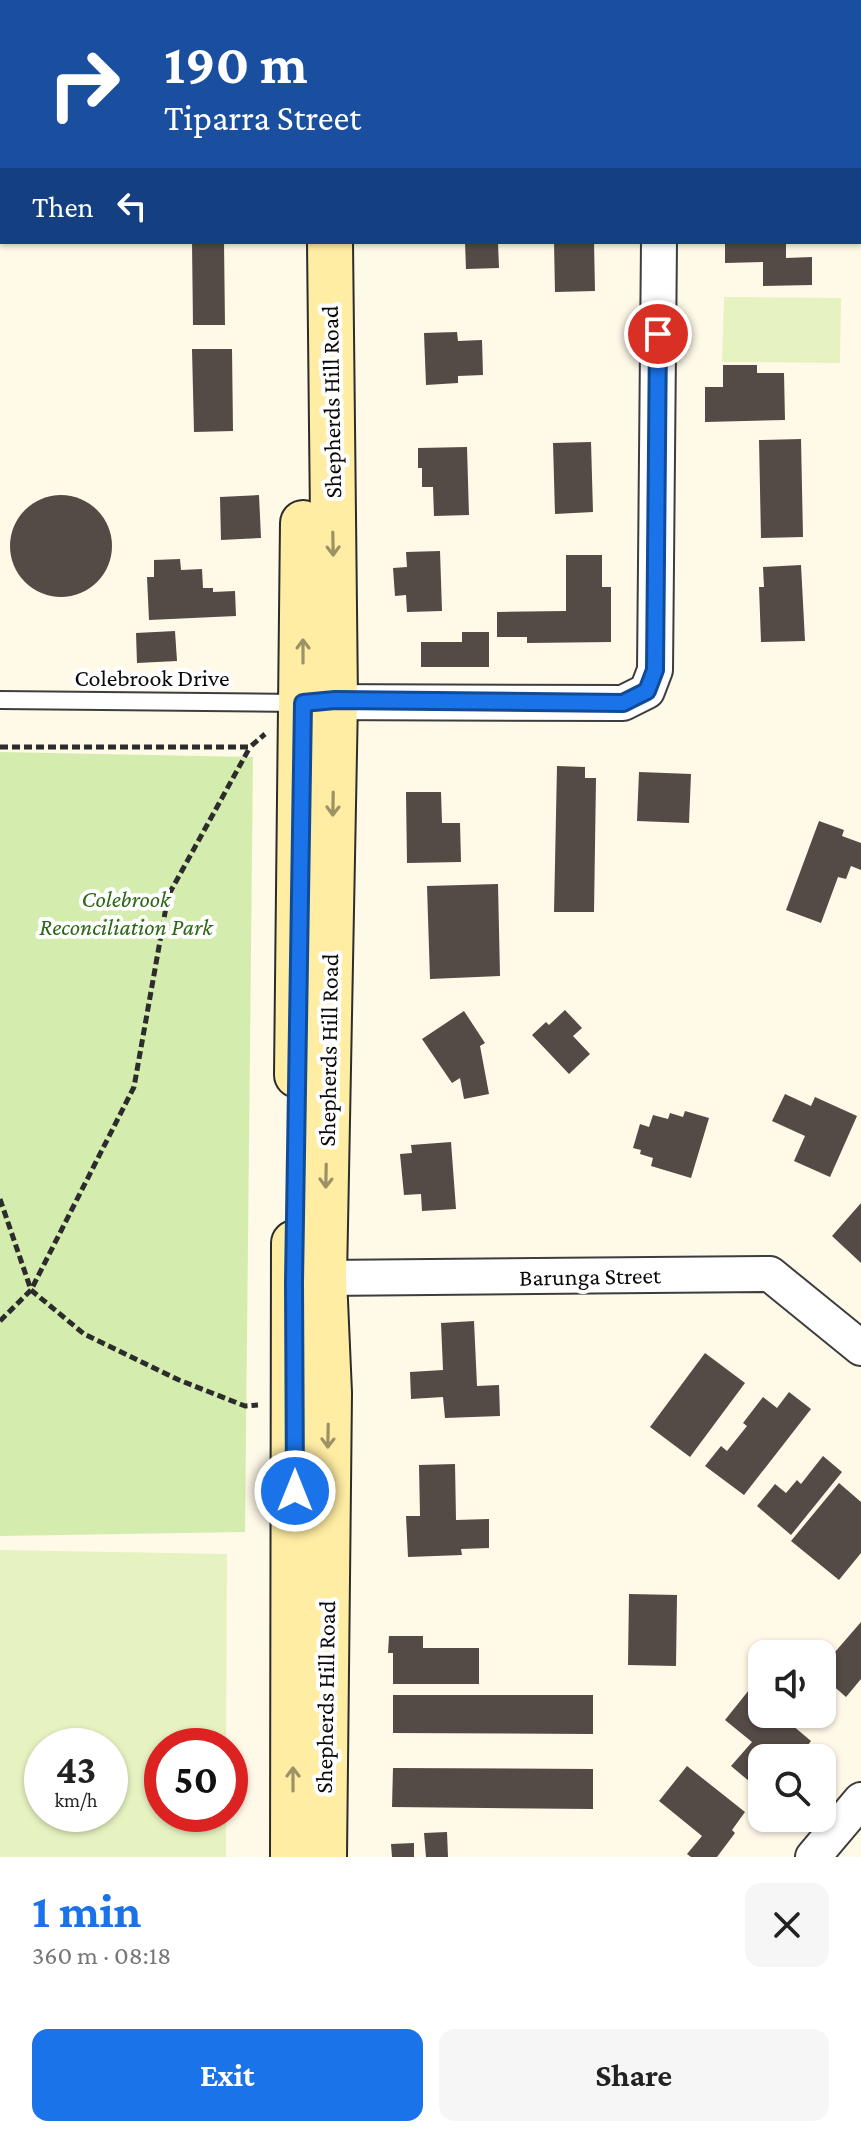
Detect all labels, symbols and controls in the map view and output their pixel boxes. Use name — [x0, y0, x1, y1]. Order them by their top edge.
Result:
icon: right — [32, 32, 136, 136]
text: 190 m — [164, 33, 308, 95]
text: Tiparra Street — [164, 98, 361, 138]
icon: left — [110, 184, 154, 228]
text: Then — [32, 190, 94, 223]
pin — [624, 300, 692, 368]
street label: Shepherds Hill Road — [316, 305, 346, 499]
icon: arrive — [636, 312, 680, 356]
one-way arrow — [325, 530, 341, 557]
one-way arrow — [295, 638, 311, 665]
street label: Colebrook Drive — [75, 664, 230, 691]
one-way arrow — [325, 790, 340, 817]
park label: Colebrook Reconciliation Park — [39, 885, 214, 940]
street label: Shepherds Hill Road — [313, 953, 343, 1147]
one-way arrow — [318, 1162, 333, 1189]
street label: Barunga Street — [519, 1261, 662, 1291]
one-way arrow — [321, 1422, 336, 1449]
position arrow — [253, 1449, 337, 1533]
street label: Shepherds Hill Road — [310, 1600, 340, 1794]
map controls — [748, 1640, 836, 1832]
button: sound — [748, 1640, 836, 1728]
speed limit sign: 50 — [144, 1728, 248, 1832]
button: search — [748, 1744, 836, 1832]
text: 43 — [56, 1747, 96, 1792]
one-way arrow — [285, 1766, 301, 1793]
text: km/h — [54, 1789, 98, 1811]
button: close — [745, 1883, 829, 1967]
text: 1 min — [32, 1884, 141, 1937]
text: 360 m · 08:18 — [32, 1941, 171, 1970]
button: Exit — [32, 2029, 423, 2121]
button: Share — [439, 2029, 829, 2121]

